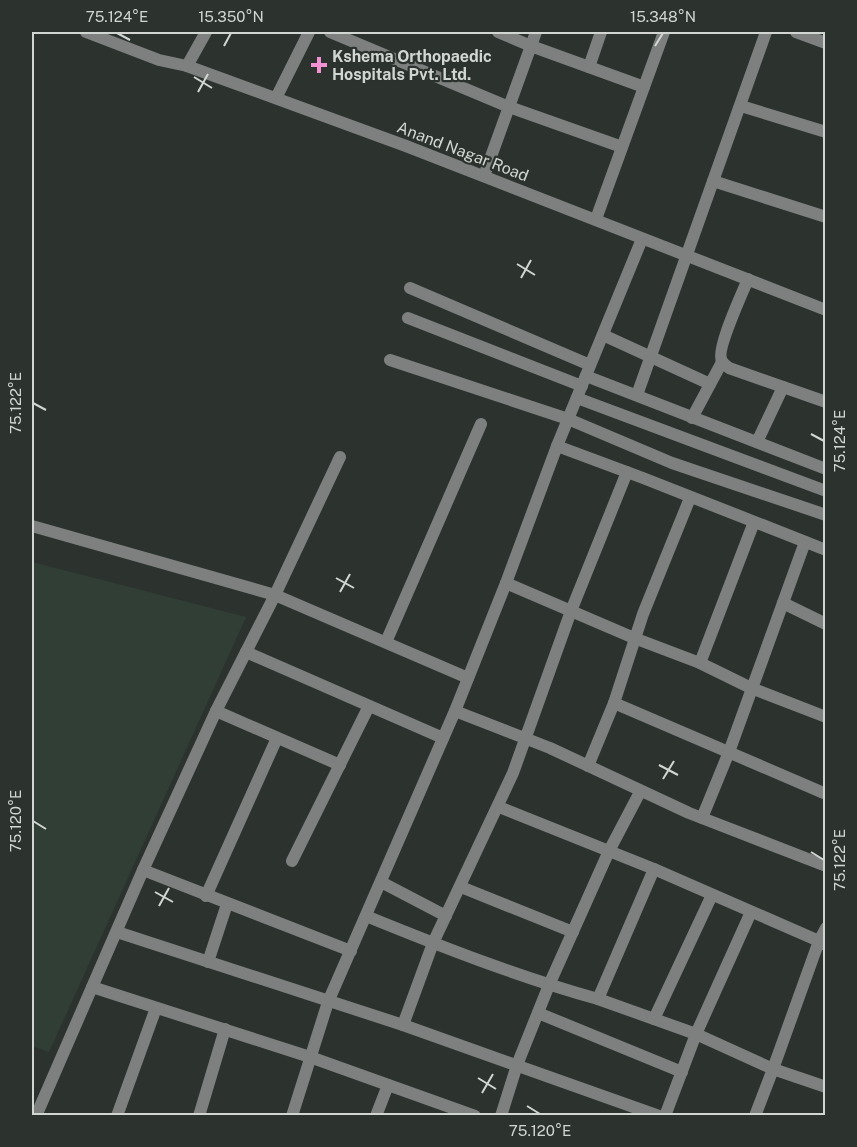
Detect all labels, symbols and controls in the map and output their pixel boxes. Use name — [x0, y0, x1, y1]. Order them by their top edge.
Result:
text: 75.124°E — [86, 8, 148, 25]
text: 15.350°N — [198, 8, 264, 25]
text: 15.348°N — [630, 8, 696, 25]
place label: Kshema Orthopaedic Hospitals Pvt. Ltd. — [332, 47, 492, 84]
marker: Kshema Orthopaedic Hospitals Pvt. Ltd. — [310, 56, 328, 74]
street label: Anand Nagar Road — [394, 118, 531, 185]
text: 75.122°E — [7, 372, 24, 434]
text: 75.124°E — [831, 410, 848, 472]
text: 75.120°E — [7, 790, 24, 852]
text: 75.122°E — [831, 829, 848, 891]
text: 75.120°E — [509, 1122, 571, 1139]

